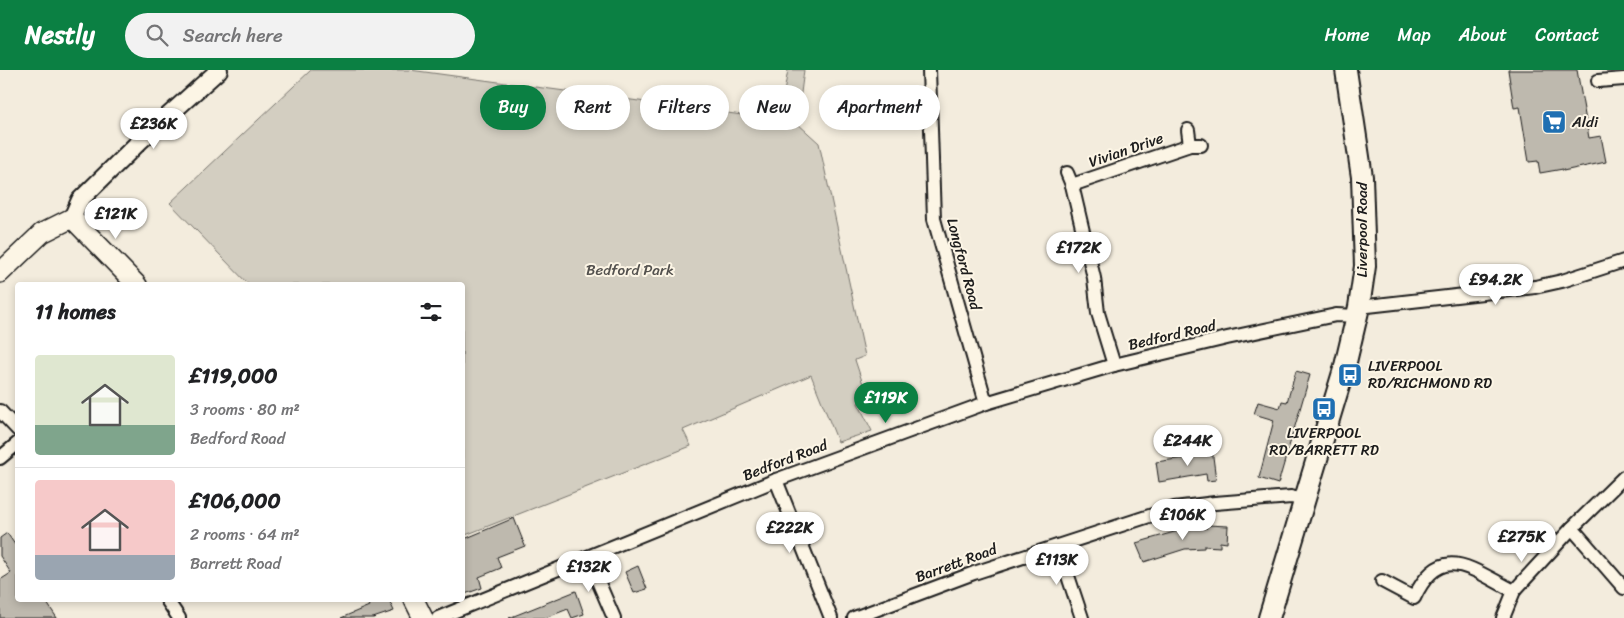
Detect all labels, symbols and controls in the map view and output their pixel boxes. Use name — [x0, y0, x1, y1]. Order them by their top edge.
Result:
search box — [125, 13, 475, 58]
text: Nestly — [25, 14, 95, 56]
text: Search here — [183, 19, 283, 52]
text: Home — [1325, 19, 1370, 51]
text: Map — [1398, 19, 1431, 51]
text: About — [1459, 19, 1507, 51]
text: Contact — [1535, 19, 1599, 51]
icon: search — [143, 21, 171, 49]
chip: Buy — [480, 85, 546, 130]
chip: Rent — [556, 85, 630, 130]
chip: Filters — [640, 85, 729, 130]
chip: New — [739, 85, 809, 130]
chip: Apartment — [819, 85, 940, 130]
pin: £236K — [119, 108, 189, 150]
text: £236K — [131, 109, 177, 138]
supermarket icon: Aldi — [1541, 109, 1567, 135]
place label: Aldi — [1571, 109, 1599, 135]
street label: Vivian Drive — [1085, 125, 1167, 175]
street label: Liverpool Road — [1349, 181, 1375, 278]
pin: £121K — [81, 198, 151, 240]
text: £121K — [95, 199, 137, 228]
street label: Longford Road — [939, 215, 989, 314]
pin: £172K — [1044, 232, 1114, 274]
text: £172K — [1057, 233, 1101, 262]
park label: Bedford Park — [586, 257, 674, 283]
pin: £94.2K — [1455, 264, 1537, 306]
text: £94.2K — [1470, 265, 1522, 294]
text: 11 homes — [35, 293, 116, 331]
icon: filters — [417, 298, 445, 326]
street label: Bedford Road — [1126, 312, 1219, 358]
place label: LIVERPOOL RD/RICHMOND RD — [1368, 353, 1492, 396]
text: £119,000 — [190, 357, 278, 395]
bus stop icon: LIVERPOOL RD/RICHMOND RD — [1337, 362, 1363, 388]
icon: home — [75, 375, 135, 435]
pin: £119K — [851, 382, 921, 424]
text: £119K — [865, 383, 907, 412]
text: 3 rooms · 80 m² — [190, 395, 300, 424]
bus stop icon: LIVERPOOL RD/BARRETT RD — [1311, 396, 1337, 422]
place label: LIVERPOOL RD/BARRETT RD — [1269, 420, 1379, 463]
text: Bedford Road — [190, 424, 285, 453]
pin: £244K — [1153, 424, 1223, 467]
text: £244K — [1164, 426, 1212, 455]
street label: Bedford Road — [739, 432, 832, 488]
text: £106,000 — [190, 482, 281, 520]
pin: £106K — [1148, 498, 1218, 541]
icon: home — [75, 500, 135, 560]
text: £106K — [1161, 500, 1205, 529]
pin: £222K — [755, 512, 825, 554]
text: £222K — [767, 513, 813, 542]
text: 2 rooms · 64 m² — [190, 520, 300, 549]
pin: £275K — [1487, 520, 1557, 563]
text: £275K — [1499, 522, 1545, 551]
street label: Barrett Road — [911, 536, 1002, 590]
pin: £113K — [1022, 544, 1092, 586]
text: £113K — [1037, 545, 1077, 574]
text: Barrett Road — [190, 549, 281, 578]
pin: £132K — [554, 550, 624, 593]
text: £132K — [567, 552, 611, 581]

